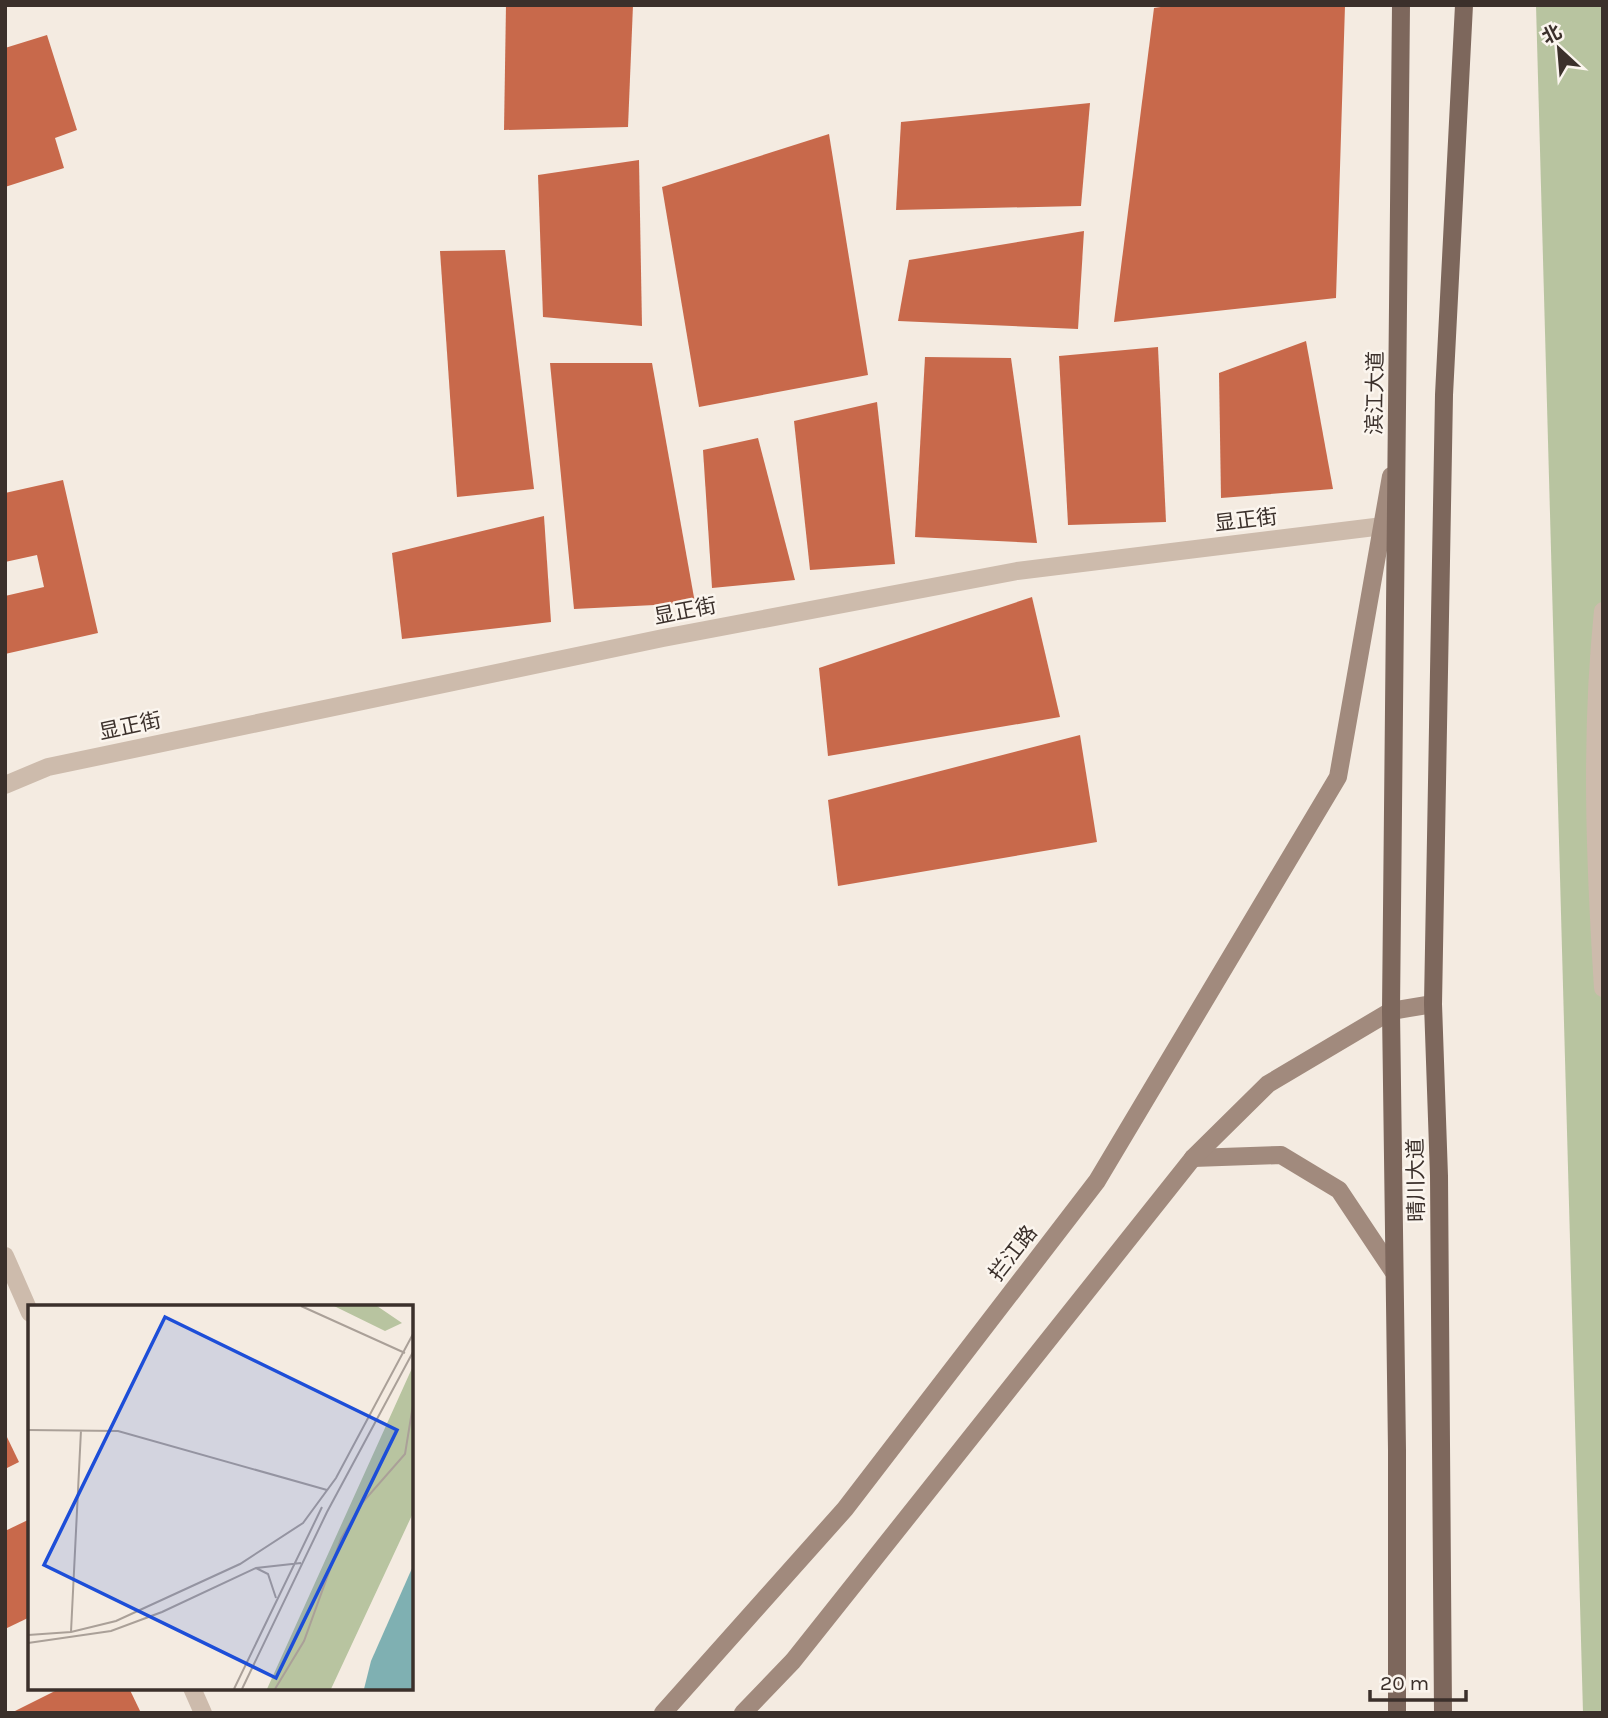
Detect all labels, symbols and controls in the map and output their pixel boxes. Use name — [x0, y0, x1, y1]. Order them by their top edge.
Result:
north arrow — [1524, 14, 1594, 84]
text: 北 — [1539, 21, 1565, 49]
street label: 滨江大道 — [1362, 351, 1388, 435]
street label: 显正街 — [1213, 504, 1279, 536]
street label: 显正街 — [652, 593, 718, 629]
street label: 显正街 — [97, 708, 163, 744]
street label: 晴川大道 — [1403, 1138, 1429, 1222]
street label: 拦江路 — [984, 1221, 1042, 1285]
inset map — [28, 1305, 413, 1690]
scale bar — [1370, 1658, 1466, 1702]
text: 20 m — [1380, 1671, 1429, 1695]

